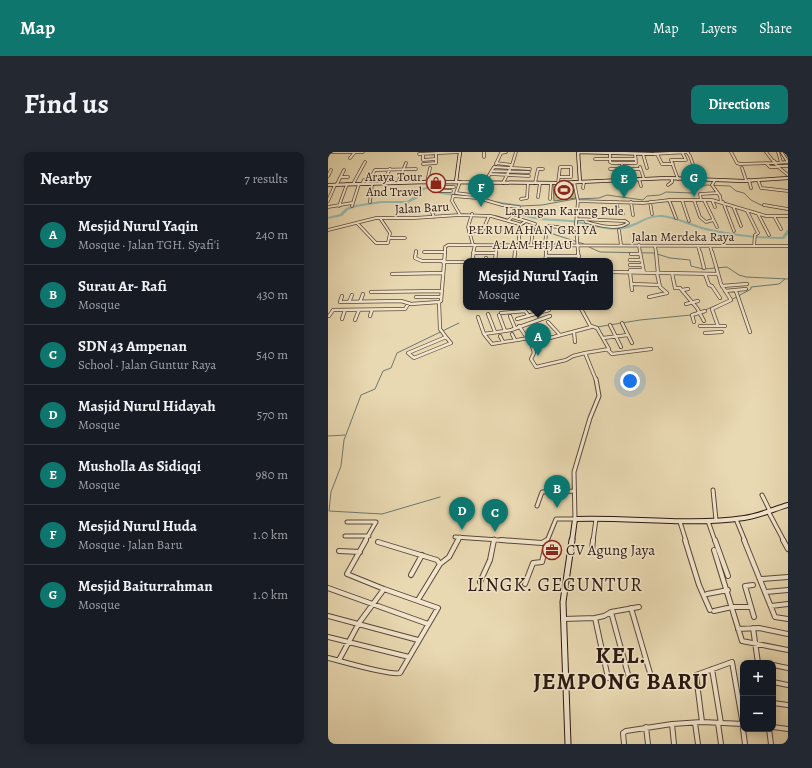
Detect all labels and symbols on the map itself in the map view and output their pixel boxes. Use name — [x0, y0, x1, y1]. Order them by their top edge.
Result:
pin: G — [681, 164, 707, 197]
pin: E — [611, 165, 637, 198]
place label: Araya Tour And Travel — [364, 168, 422, 200]
shop icon: Araya Tour And Travel — [425, 172, 447, 194]
pin: F — [468, 174, 494, 207]
sports icon: Lapangan Karang Pule — [553, 179, 575, 201]
street label: Jalan Baru — [394, 198, 450, 217]
place label: Lapangan Karang Pule — [504, 202, 624, 219]
district label: PERUMAHAN GRIYA ALAM HIJAU — [468, 221, 598, 253]
street label: Jalan Merdeka Raya — [631, 228, 735, 245]
pin: A — [525, 323, 551, 356]
your location — [620, 371, 640, 391]
pin: B — [544, 475, 570, 508]
pin: D — [449, 497, 475, 530]
pin: C — [482, 499, 508, 532]
office icon: CV Agung Jaya — [541, 539, 563, 561]
place label: CV Agung Jaya — [566, 540, 655, 560]
district label: LINGK. GEGUNTUR — [467, 572, 643, 598]
district label: KEL. JEMPONG BARU — [533, 640, 709, 697]

